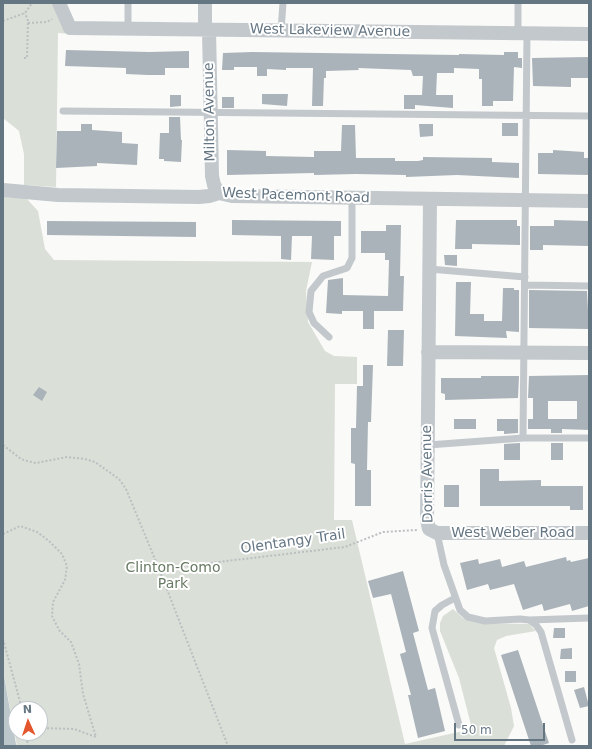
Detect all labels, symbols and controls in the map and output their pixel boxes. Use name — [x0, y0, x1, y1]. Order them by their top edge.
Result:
street label: West Lakeview Avenue — [250, 21, 410, 41]
street label: Milton Avenue — [201, 62, 219, 162]
street label: West Pacemont Road — [222, 185, 370, 207]
street label: Dorris Avenue — [419, 425, 437, 523]
street label: West Weber Road — [451, 525, 575, 541]
street label: Olentangy Trail — [240, 526, 346, 558]
park label: Clinton-Como Park — [126, 560, 220, 592]
north arrow — [8, 701, 48, 741]
text: N — [22, 703, 32, 716]
scale bar — [456, 715, 547, 741]
text: 50 m — [461, 723, 492, 737]

